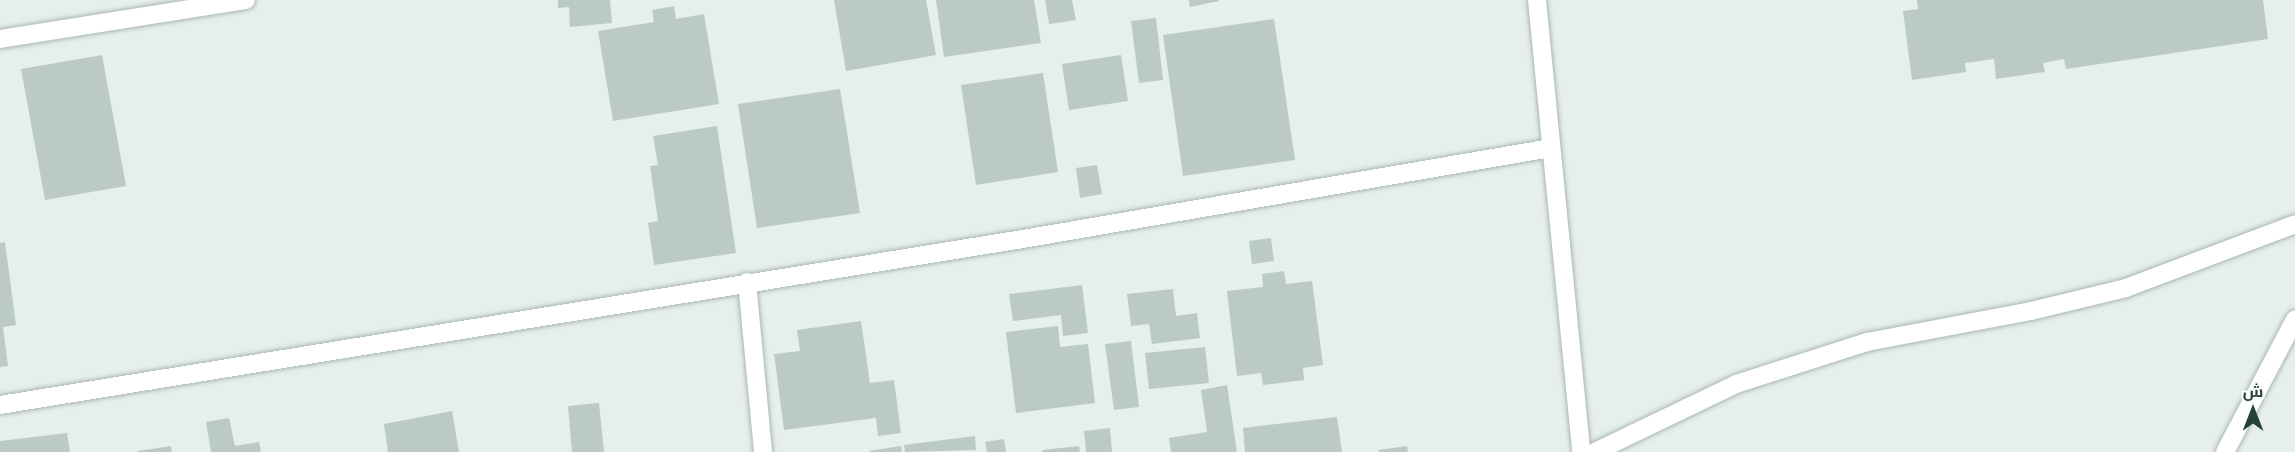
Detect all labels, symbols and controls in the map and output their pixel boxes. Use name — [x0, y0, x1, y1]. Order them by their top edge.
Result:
north arrow — [2223, 380, 2283, 440]
text: ش — [2243, 381, 2263, 402]

